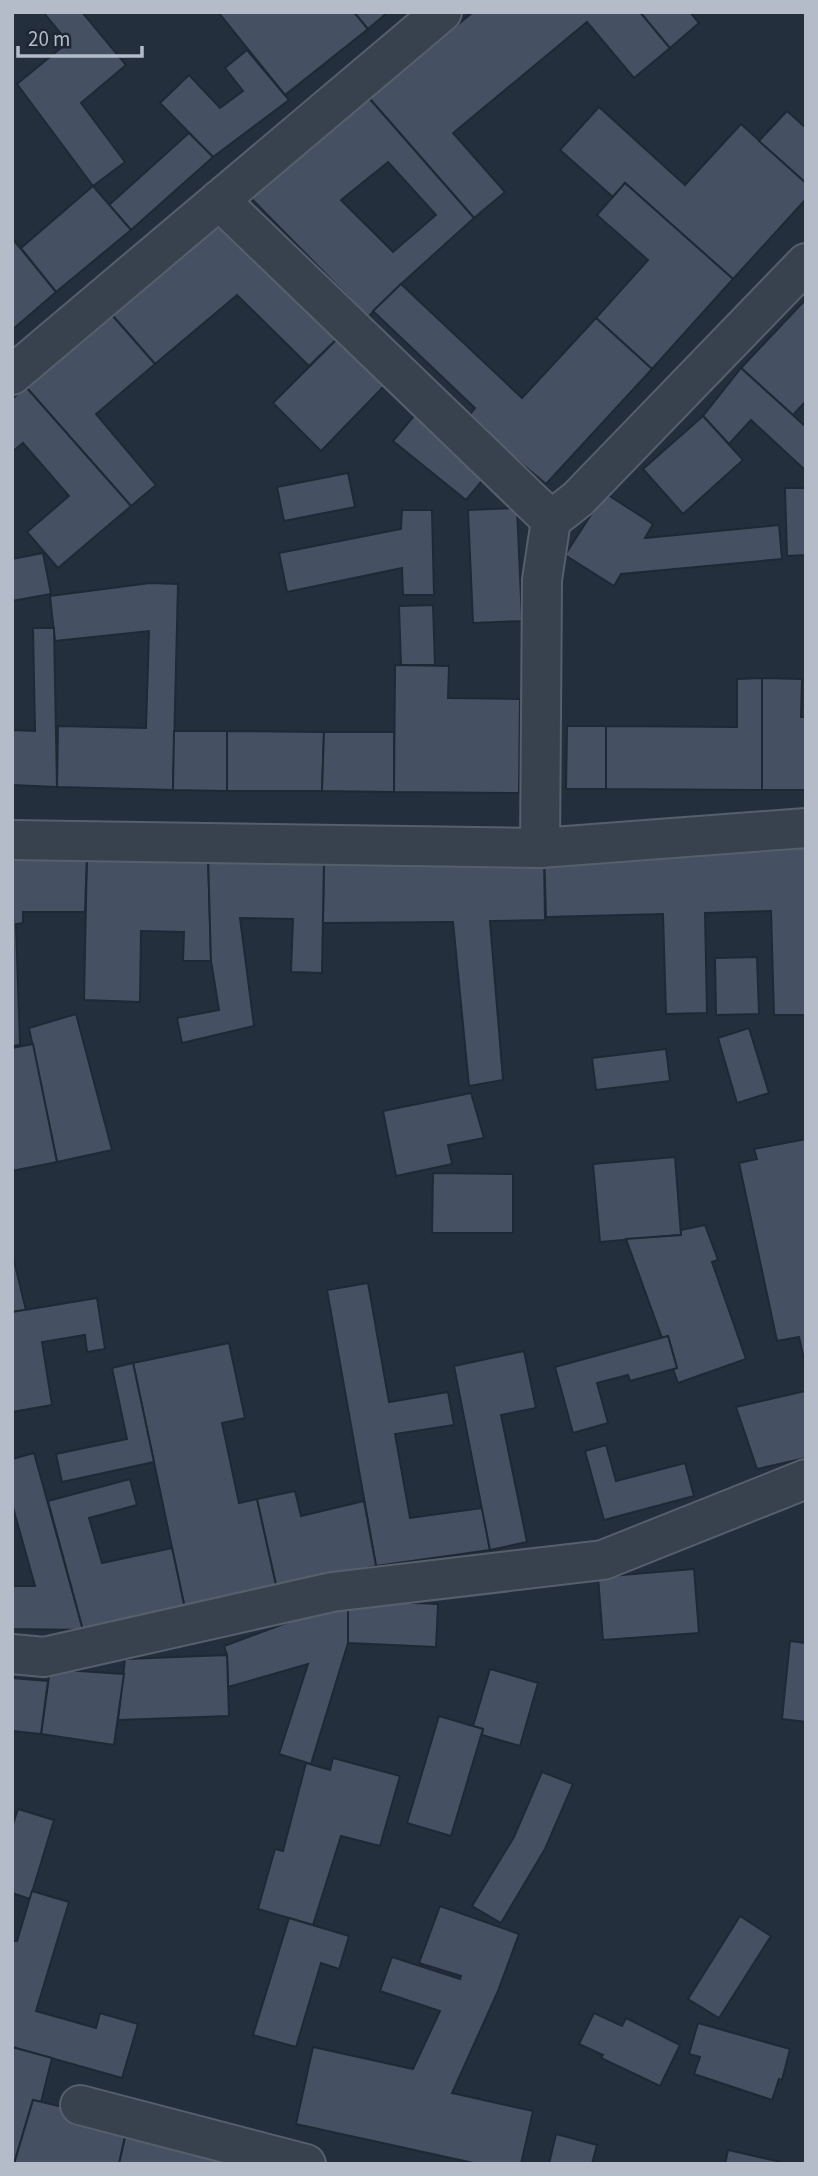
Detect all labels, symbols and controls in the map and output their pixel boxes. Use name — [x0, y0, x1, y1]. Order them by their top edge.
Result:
scale bar — [18, 14, 142, 58]
text: 20 m — [28, 24, 70, 54]

